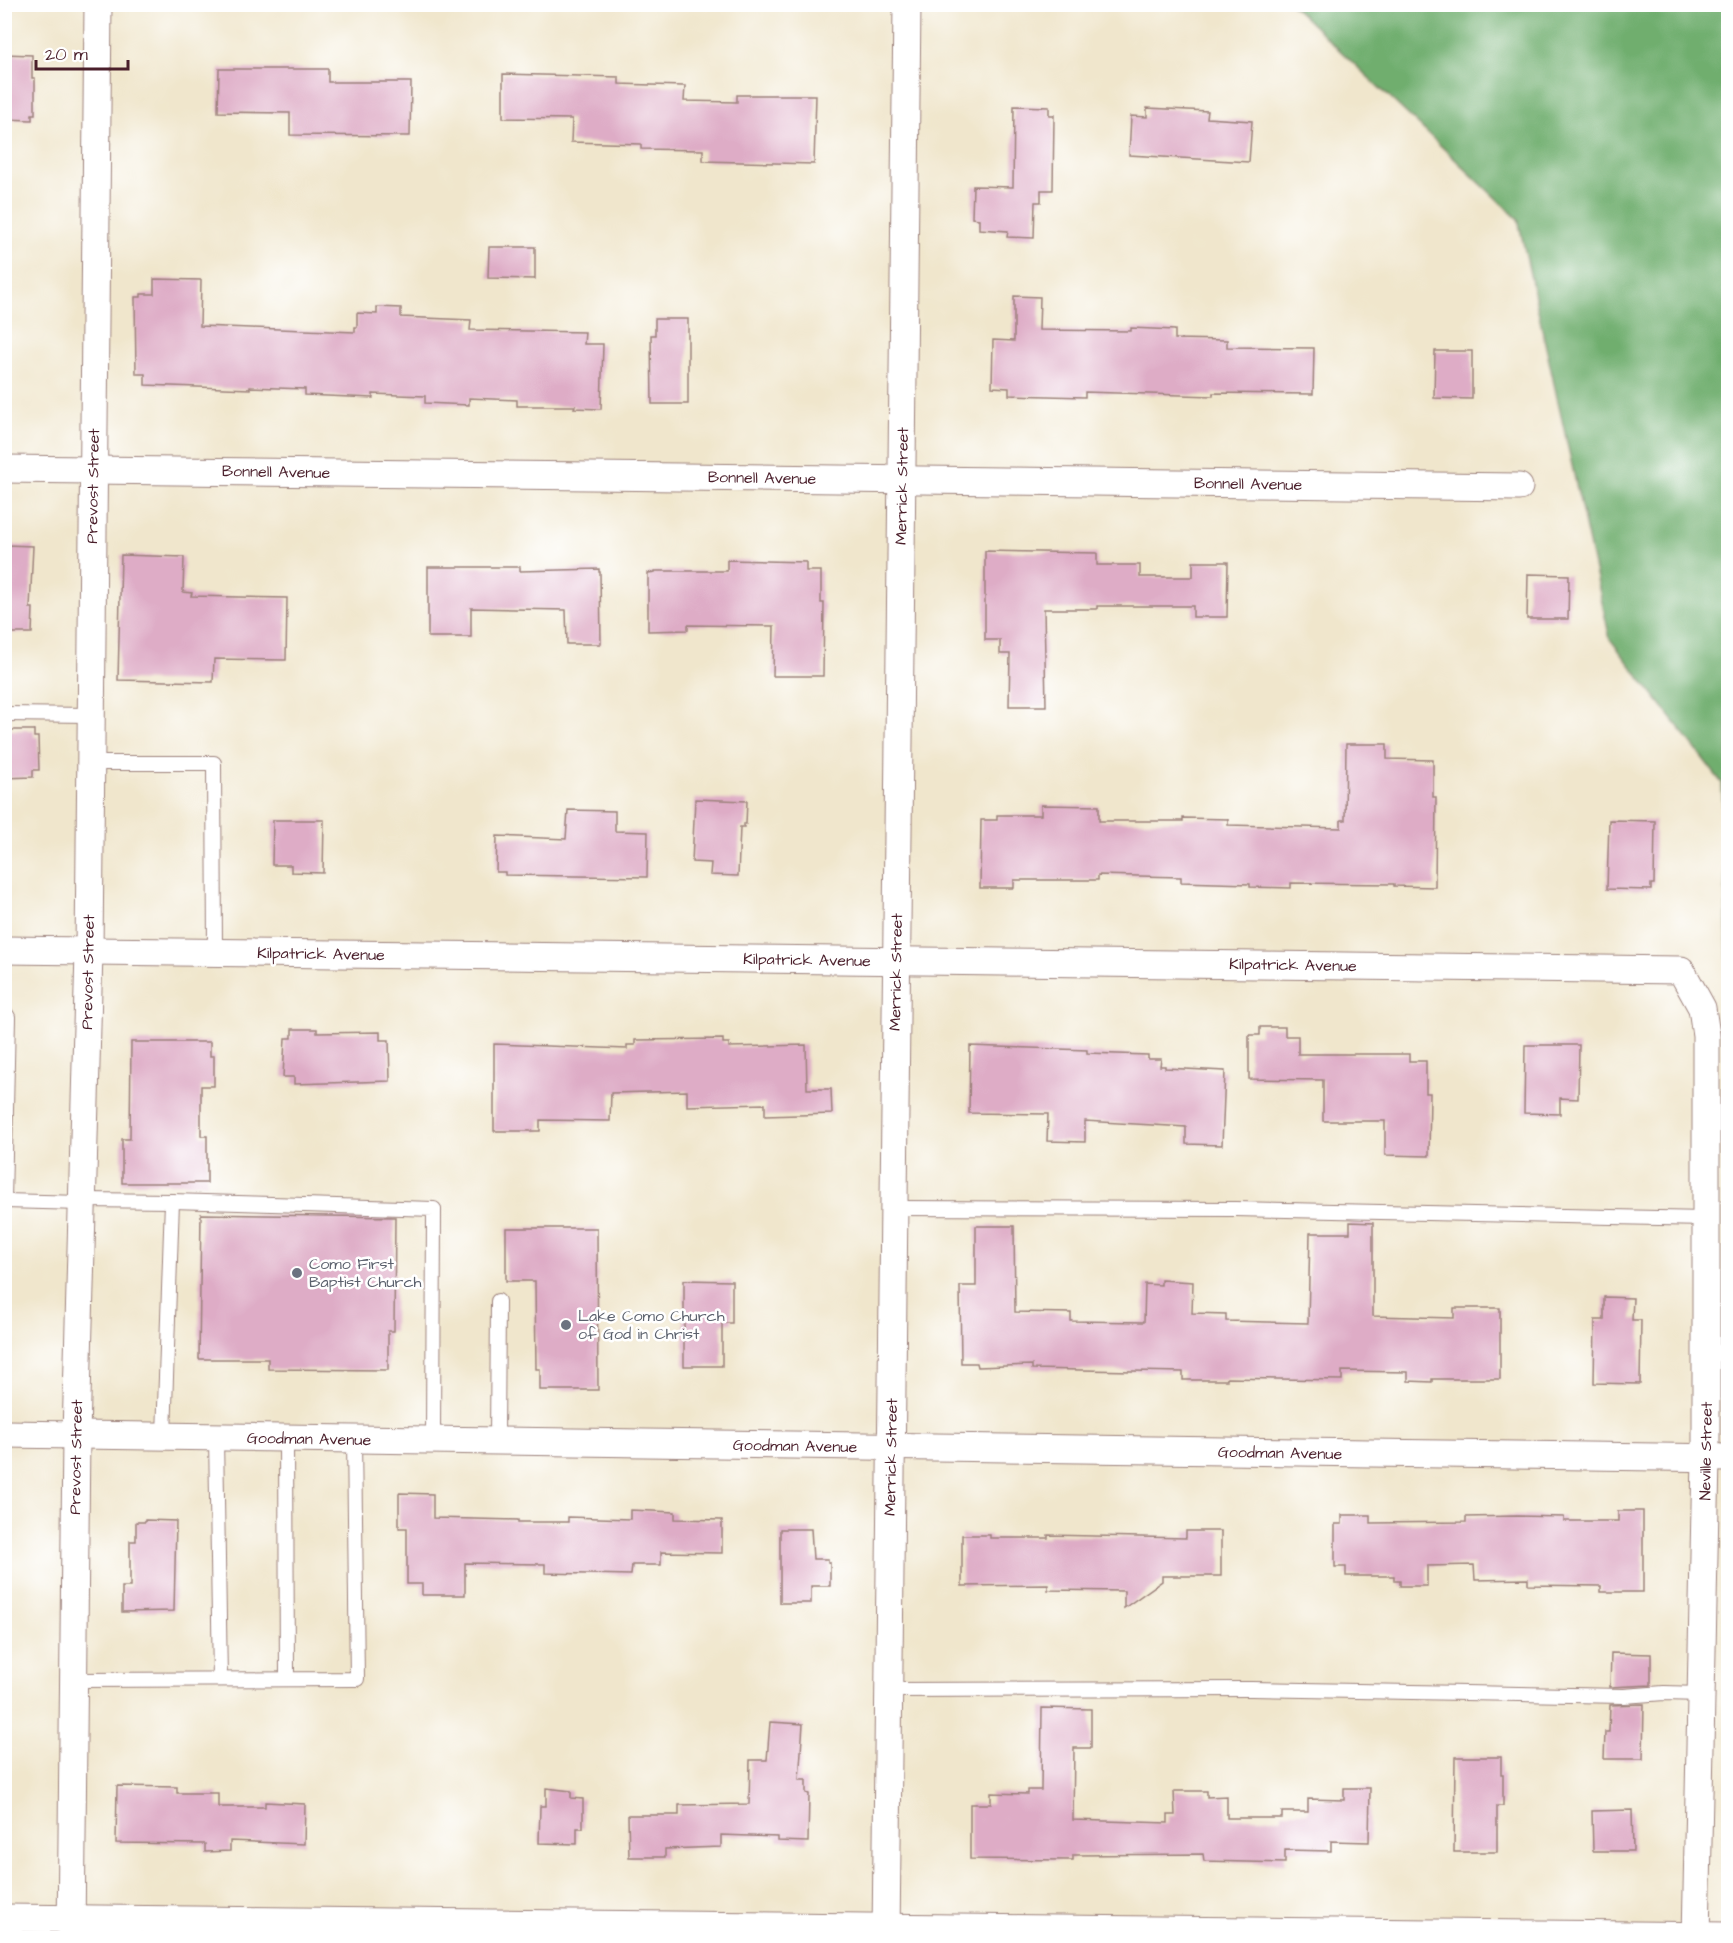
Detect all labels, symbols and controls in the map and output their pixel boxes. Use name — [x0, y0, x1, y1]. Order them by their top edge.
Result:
scale bar — [36, 33, 128, 71]
text: 20 m — [45, 42, 88, 67]
street label: Merrick Street — [890, 426, 914, 545]
street label: Prevost Street — [81, 428, 105, 544]
street label: Bonnell Avenue — [222, 460, 331, 484]
street label: Bonnell Avenue — [708, 466, 817, 490]
street label: Bonnell Avenue — [1194, 472, 1303, 496]
street label: Merrick Street — [884, 912, 908, 1031]
street label: Prevost Street — [76, 914, 100, 1030]
street label: Kilpatrick Avenue — [257, 942, 385, 966]
street label: Kilpatrick Avenue — [743, 948, 871, 972]
street label: Kilpatrick Avenue — [1229, 953, 1357, 977]
place label: Como First Baptist Church — [309, 1253, 422, 1293]
marker: Como First Baptist Church — [290, 1266, 304, 1280]
place label: Lake Como Church of God in Christ — [578, 1305, 725, 1345]
marker: Lake Como Church of God in Christ — [559, 1318, 573, 1332]
street label: Merrick Street — [879, 1397, 903, 1516]
street label: Prevost Street — [64, 1399, 88, 1515]
street label: Neville Street — [1694, 1401, 1718, 1501]
street label: Goodman Avenue — [247, 1427, 372, 1451]
street label: Goodman Avenue — [733, 1434, 858, 1458]
street label: Goodman Avenue — [1218, 1441, 1343, 1465]

